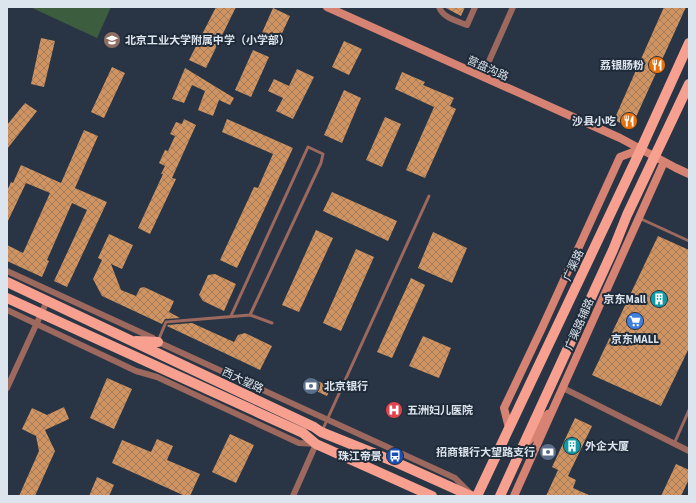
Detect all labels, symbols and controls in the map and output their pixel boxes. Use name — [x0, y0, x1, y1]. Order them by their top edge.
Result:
school or university icon: 北京工业大学附属中学（小学部） — [102, 30, 122, 50]
place label: 北京工业大学附属中学（小学部） — [125, 33, 290, 48]
street label: 营盘沟路 — [465, 53, 511, 84]
restaurant icon: 荔银肠粉 — [647, 55, 667, 75]
place label: 荔银肠粉 — [600, 58, 644, 73]
restaurant icon: 沙县小吃 — [619, 111, 639, 131]
place label: 沙县小吃 — [572, 114, 616, 129]
street label: 广渠路 — [560, 247, 587, 283]
building icon: 京东Mall — [649, 289, 669, 309]
place label: 京东Mall — [604, 292, 647, 307]
street label: 广渠路辅路 — [561, 296, 597, 352]
supermarket icon: 京东MALL — [625, 311, 645, 331]
place label: 京东MALL — [611, 332, 659, 347]
street label: 西大望路 — [220, 364, 266, 397]
bank icon: 北京银行 — [301, 376, 321, 396]
place label: 北京银行 — [324, 379, 368, 394]
hospital icon: 五洲妇儿医院 — [384, 400, 404, 420]
place label: 五洲妇儿医院 — [407, 403, 473, 418]
building icon: 外企大厦 — [562, 436, 582, 456]
place label: 外企大厦 — [585, 439, 629, 454]
bank icon: 招商银行大望路支行 — [538, 442, 558, 462]
place label: 招商银行大望路支行 — [436, 445, 535, 460]
bus stop icon: 珠江帝景 — [385, 446, 405, 466]
place label: 珠江帝景 — [338, 449, 382, 464]

